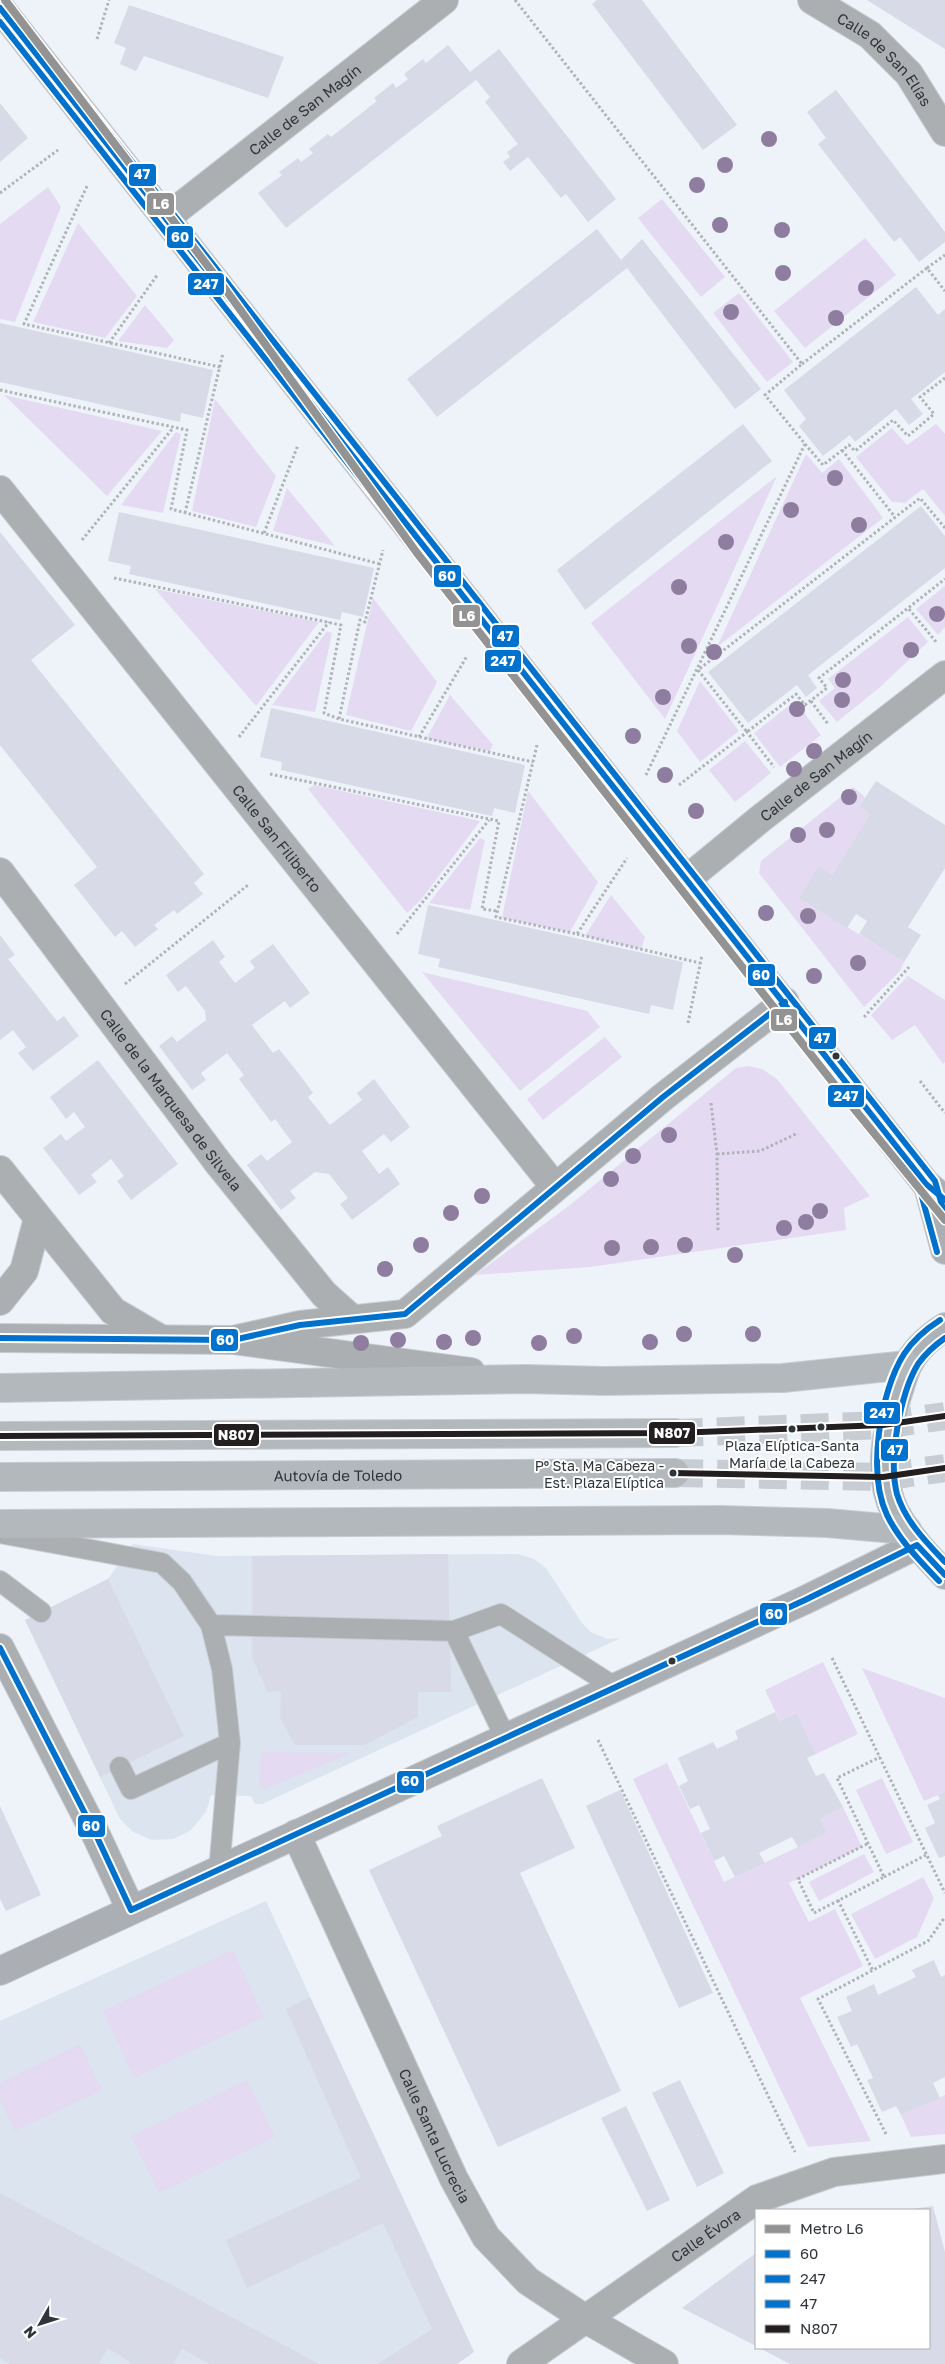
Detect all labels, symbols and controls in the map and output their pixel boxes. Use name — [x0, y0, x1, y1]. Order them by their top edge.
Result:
street label: Calle de San Elías — [834, 8, 936, 109]
street label: Calle de San Magín — [245, 60, 364, 159]
line badge: 47 — [128, 163, 157, 187]
text: 47 — [134, 165, 151, 182]
line badge: L6 — [146, 192, 175, 216]
text: L6 — [153, 195, 170, 212]
line badge: 60 — [166, 225, 194, 249]
text: 60 — [171, 228, 189, 245]
line badge: 247 — [187, 272, 225, 296]
text: 247 — [194, 275, 219, 292]
line badge: 60 — [433, 564, 462, 588]
text: 60 — [438, 567, 456, 584]
line badge: L6 — [452, 604, 481, 628]
text: L6 — [459, 607, 476, 624]
line badge: 47 — [491, 624, 520, 648]
text: 47 — [497, 627, 514, 644]
line badge: 247 — [484, 649, 522, 673]
text: 247 — [491, 652, 516, 669]
street label: Calle de San Magín — [756, 726, 875, 825]
street label: Calle San Filiberto — [229, 781, 326, 896]
line badge: 60 — [747, 963, 776, 987]
text: 60 — [752, 966, 770, 983]
street label: Calle de la Marquesa de Silvela — [97, 1005, 246, 1194]
line badge: L6 — [770, 1008, 798, 1032]
text: L6 — [776, 1011, 793, 1028]
line badge: 47 — [808, 1026, 837, 1050]
text: 47 — [814, 1029, 831, 1046]
unlabelled marker — [831, 1051, 841, 1061]
line badge: 247 — [827, 1084, 865, 1108]
text: 247 — [834, 1087, 859, 1104]
line badge: 60 — [210, 1328, 239, 1352]
text: 60 — [216, 1331, 234, 1348]
line badge: 247 — [863, 1401, 901, 1425]
text: 247 — [870, 1404, 895, 1421]
line badge: N807 — [648, 1421, 696, 1445]
unlabelled marker — [816, 1422, 826, 1432]
line badge: N807 — [213, 1423, 260, 1447]
text: N807 — [654, 1424, 691, 1441]
marker: Plaza Elíptica-Santa María de la Cabeza — [787, 1424, 797, 1434]
text: N807 — [218, 1426, 255, 1443]
place label: Plaza Elíptica-Santa María de la Cabeza — [725, 1437, 859, 1471]
line badge: 47 — [880, 1438, 909, 1462]
text: 47 — [887, 1441, 904, 1458]
place label: Pº Sta. Mª Cabeza - Est. Plaza Elíptica — [535, 1457, 664, 1491]
street label: Autovía de Toledo — [274, 1466, 402, 1484]
marker: Pº Sta. Mª Cabeza - Est. Plaza Elíptica — [668, 1468, 678, 1478]
line badge: 60 — [759, 1602, 788, 1626]
text: 60 — [765, 1605, 783, 1622]
unlabelled marker — [667, 1656, 677, 1666]
line badge: 60 — [396, 1770, 425, 1794]
text: 60 — [401, 1772, 419, 1789]
line badge: 60 — [77, 1814, 106, 1838]
text: 60 — [82, 1817, 100, 1834]
street label: Calle Santa Lucrecia — [396, 2065, 474, 2206]
street label: Calle Évora — [667, 2205, 744, 2266]
legend — [755, 2209, 930, 2349]
text: Metro L6 — [800, 2219, 864, 2237]
text: 60 — [800, 2244, 818, 2262]
text: 247 — [800, 2269, 826, 2287]
text: 47 — [800, 2294, 817, 2312]
north arrow — [15, 2299, 65, 2349]
text: N807 — [800, 2319, 838, 2337]
text: N — [20, 2323, 39, 2342]

